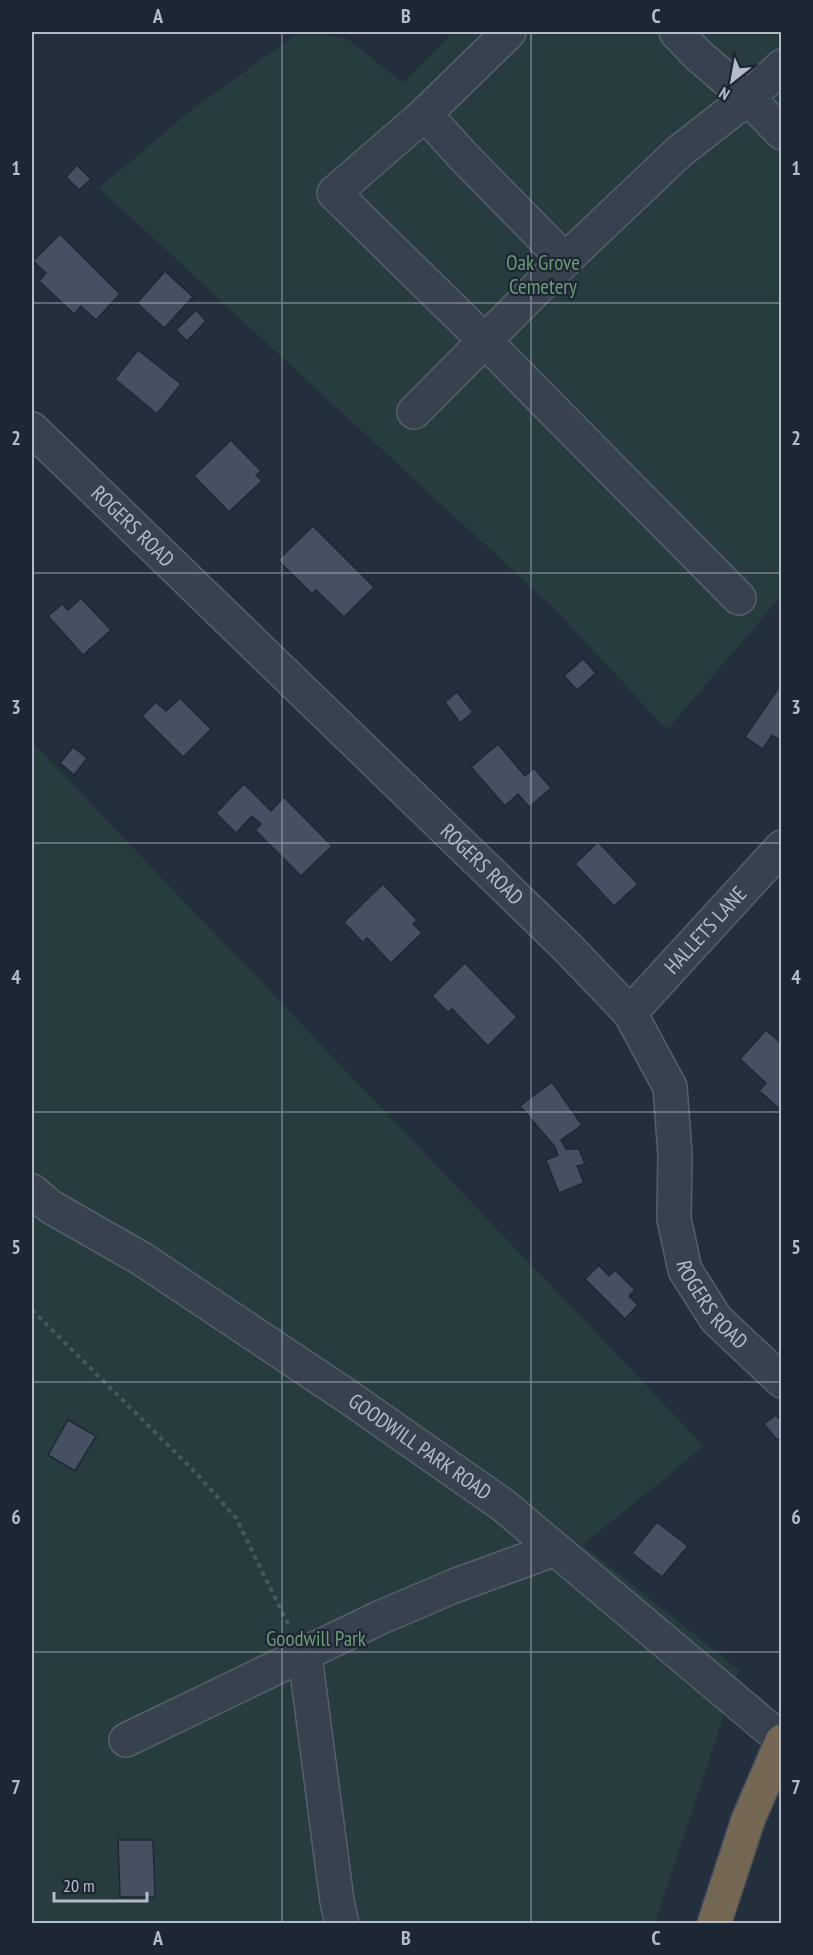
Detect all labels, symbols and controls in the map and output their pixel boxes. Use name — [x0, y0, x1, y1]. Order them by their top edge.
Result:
text: A — [152, 3, 164, 29]
text: B — [401, 3, 411, 29]
text: C — [651, 3, 661, 29]
north arrow — [702, 51, 762, 111]
text: N — [715, 83, 733, 105]
text: 1 — [11, 155, 21, 181]
text: 1 — [791, 155, 801, 181]
park label: Oak Grove Cemetery — [506, 249, 580, 300]
text: 2 — [11, 425, 21, 451]
text: 2 — [791, 425, 801, 451]
street label: ROGERS ROAD — [86, 480, 180, 572]
text: 3 — [11, 694, 21, 720]
text: 3 — [791, 694, 801, 720]
street label: ROGERS ROAD — [435, 818, 529, 910]
street label: HALLETS LANE — [658, 881, 752, 980]
text: 4 — [11, 964, 21, 990]
text: 4 — [791, 964, 801, 990]
text: 5 — [11, 1234, 21, 1260]
text: 5 — [791, 1234, 801, 1260]
street label: ROGERS ROAD — [670, 1258, 754, 1355]
street label: GOODWILL PARK ROAD — [343, 1387, 497, 1506]
text: 6 — [11, 1504, 21, 1530]
text: 6 — [791, 1504, 801, 1530]
park label: Goodwill Park — [266, 1625, 366, 1652]
text: 7 — [11, 1774, 21, 1800]
text: 7 — [791, 1774, 801, 1800]
scale bar — [54, 1865, 147, 1903]
text: 20 m — [63, 1874, 95, 1897]
text: A — [152, 1925, 164, 1951]
text: B — [401, 1925, 411, 1951]
text: C — [651, 1925, 661, 1951]

